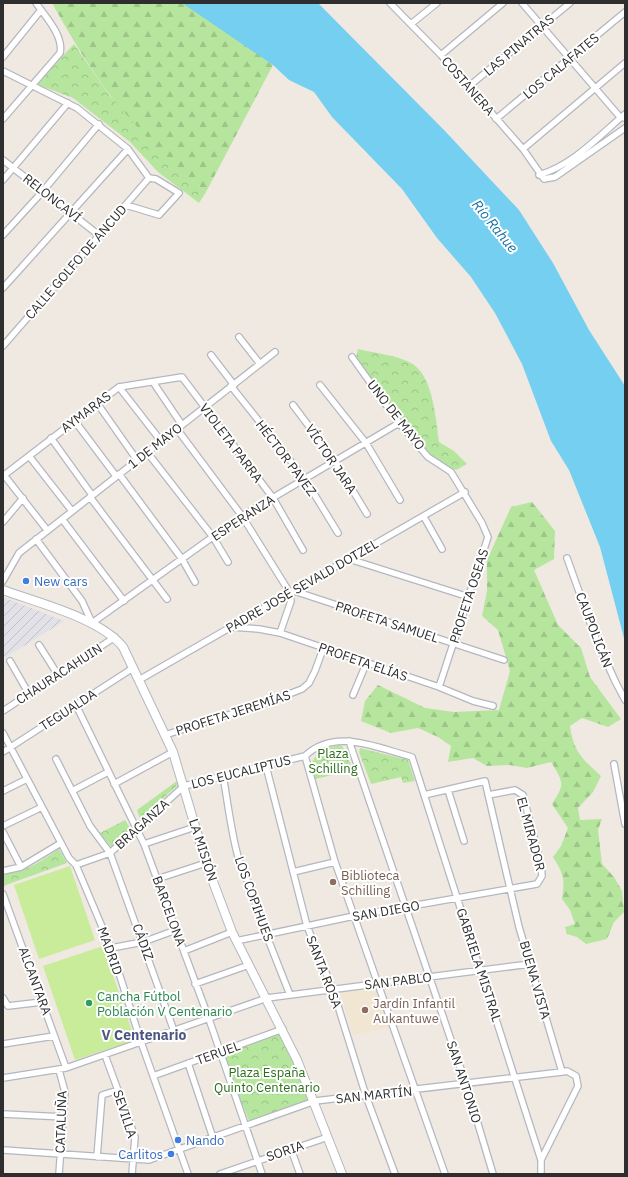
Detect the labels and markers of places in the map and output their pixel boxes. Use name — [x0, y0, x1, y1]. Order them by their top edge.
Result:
place label: New cars — [34, 573, 88, 590]
marker: New cars — [21, 576, 31, 586]
place label: Biblioteca Schilling — [341, 867, 400, 899]
marker: Biblioteca Schilling — [328, 877, 338, 887]
place label: Cancha Fútbol Población V Centenario — [97, 988, 232, 1020]
place label: Jardín Infantil Aukantuwe — [373, 995, 455, 1027]
marker: Cancha Fútbol Población V Centenario — [84, 998, 94, 1008]
marker: Jardín Infantil Aukantuwe — [360, 1005, 370, 1015]
place label: Nando — [186, 1132, 224, 1149]
marker: Nando — [173, 1135, 183, 1145]
place label: Carlitos — [118, 1146, 163, 1163]
marker: Carlitos — [166, 1149, 176, 1159]

